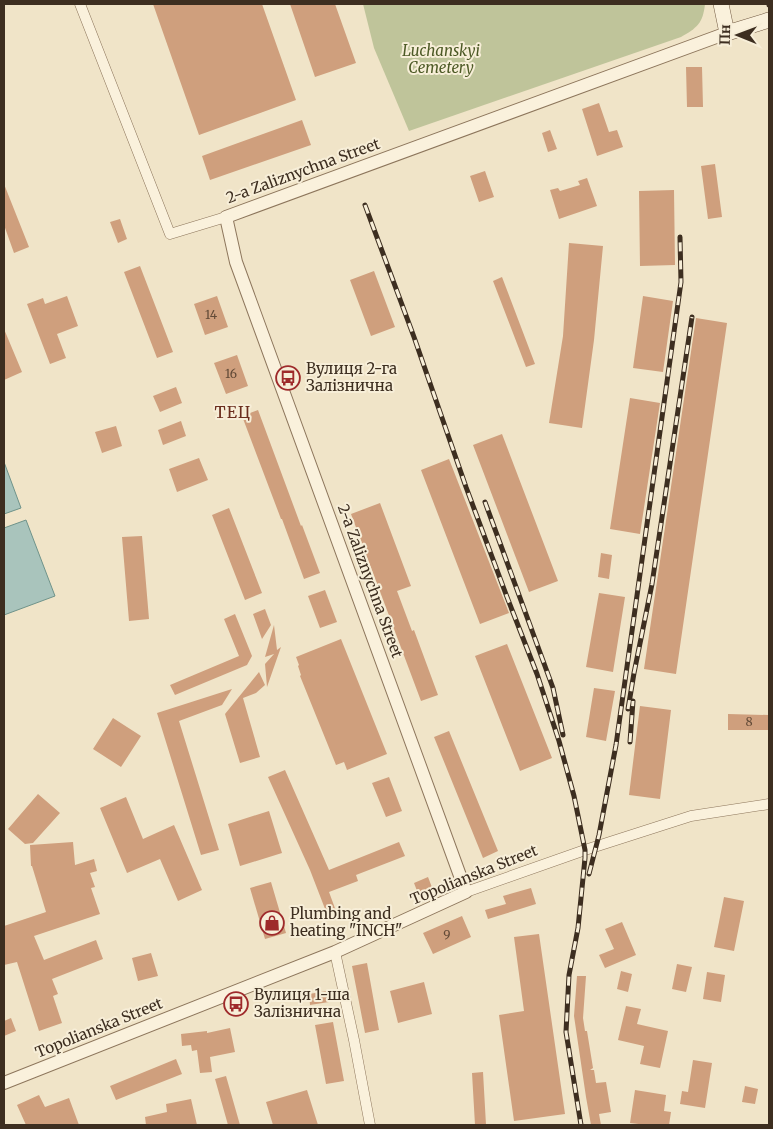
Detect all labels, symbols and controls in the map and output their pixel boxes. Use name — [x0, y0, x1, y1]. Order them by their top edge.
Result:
north arrow — [713, 10, 763, 60]
text: Пн — [716, 24, 734, 45]
park label: Luchanskyi Cemetery — [402, 41, 480, 77]
street label: 2-a Zaliznychna Street — [223, 134, 383, 207]
house number: 14 — [205, 307, 218, 322]
place label: Вулиця 2-га Залізнична — [306, 359, 397, 395]
bus stop icon: Вулиця 2-га Залізнична — [275, 365, 301, 391]
house number: 16 — [225, 366, 237, 381]
district label: ТЕЦ — [215, 402, 251, 422]
street label: 2-a Zaliznychna Street — [334, 501, 407, 661]
house number: 8 — [745, 714, 753, 729]
street label: Topolianska Street — [407, 840, 540, 909]
place label: Plumbing and heating "INCH" — [290, 904, 402, 940]
shop icon: Plumbing and heating "INCH" — [259, 910, 285, 936]
house number: 9 — [443, 927, 451, 942]
place label: Вулиця 1-ша Залізнична — [254, 985, 350, 1021]
bus stop icon: Вулиця 1-ша Залізнична — [223, 991, 249, 1017]
street label: Topolianska Street — [32, 993, 165, 1062]

